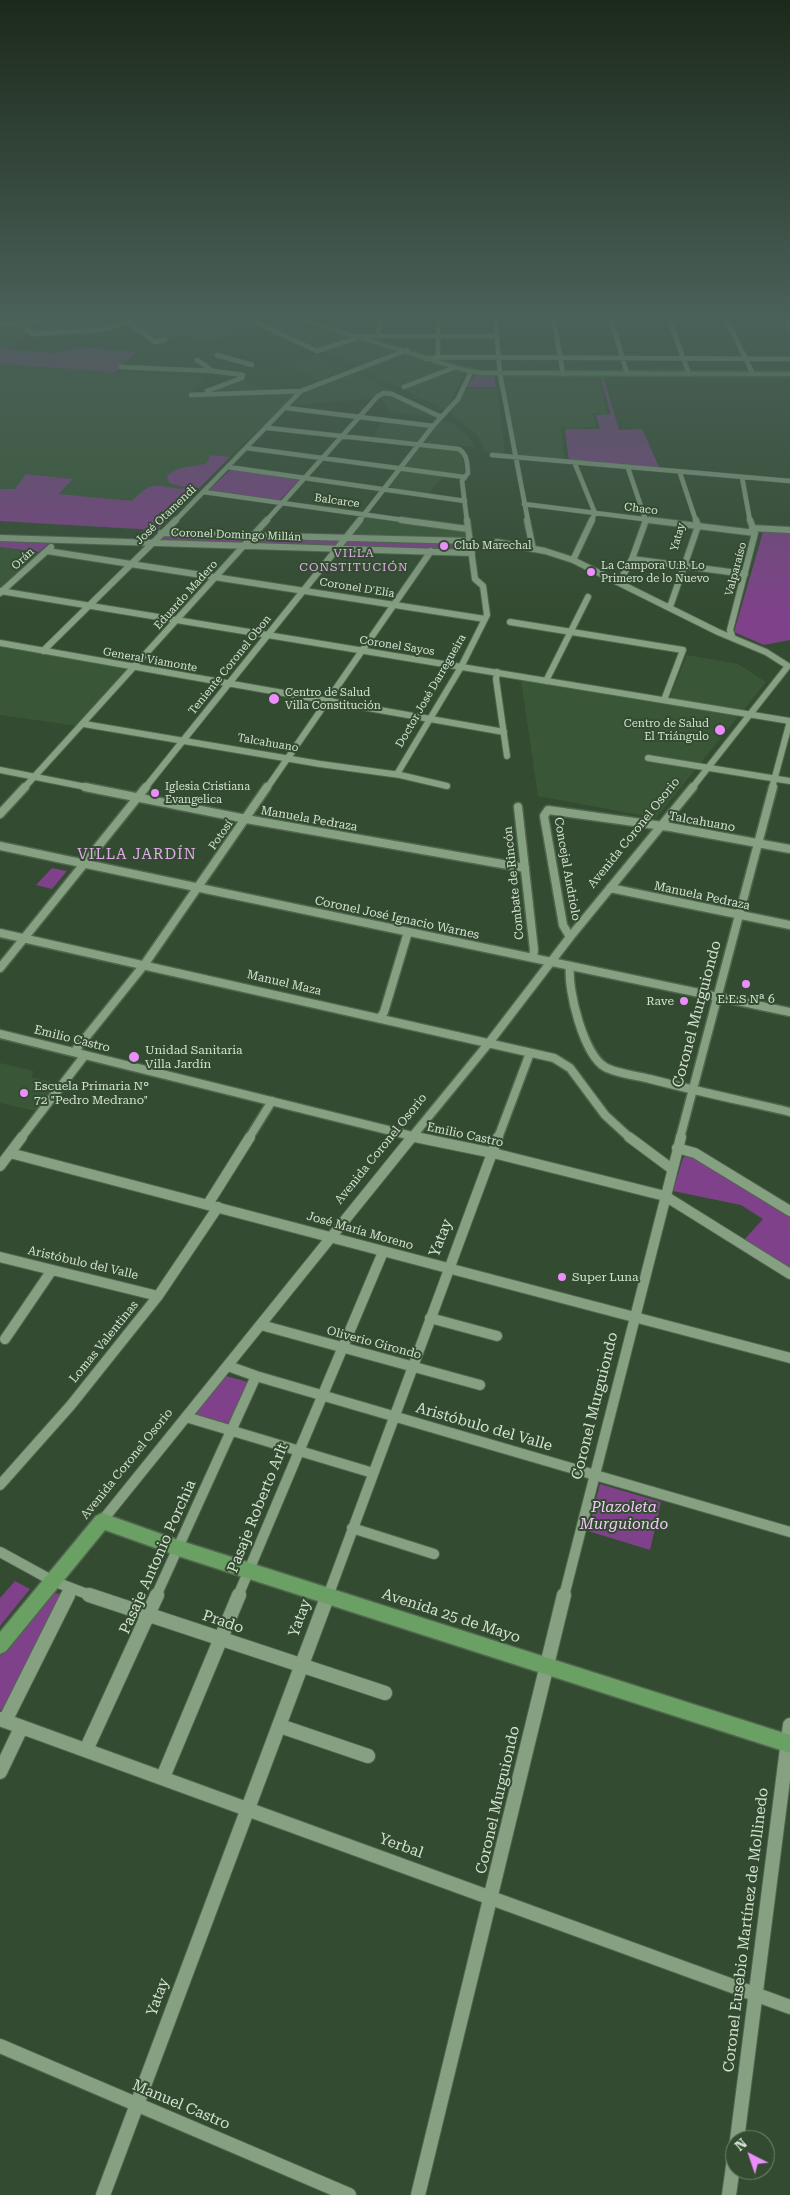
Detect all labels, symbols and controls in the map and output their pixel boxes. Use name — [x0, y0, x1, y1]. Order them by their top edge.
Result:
street label: José Otamendi — [133, 483, 199, 547]
street label: Balcarce — [314, 491, 360, 511]
street label: Chaco — [623, 500, 659, 518]
street label: Yatay — [668, 521, 688, 553]
street label: Coronel Domingo Millán — [171, 526, 301, 544]
place label: Club Marechal — [454, 539, 531, 553]
marker: Club Marechal — [438, 540, 450, 552]
street label: Valparaíso — [722, 541, 750, 597]
street label: Orán — [9, 545, 37, 573]
district label: VILLA CONSTITUCIÓN — [298, 546, 410, 574]
street label: Eduardo Madero — [151, 558, 221, 632]
place label: La Campora U.B. Lo Primero de lo Nuevo — [601, 559, 709, 585]
marker: La Campora U.B. Lo Primero de lo Nuevo — [585, 566, 597, 578]
street label: Coronel D'Elía — [319, 576, 395, 600]
street label: Teniente Coronel Obon — [186, 613, 274, 717]
street label: Doctor José Darregueira — [393, 632, 469, 750]
street label: Coronel Sayos — [358, 634, 436, 658]
street label: General Viamonte — [102, 645, 198, 675]
place label: Centro de Salud Villa Constitución — [285, 686, 381, 712]
marker: Centro de Salud Villa Constitución — [267, 692, 281, 706]
place label: Centro de Salud El Triángulo — [624, 717, 709, 743]
marker: Centro de Salud El Triángulo — [713, 723, 727, 737]
street label: Talcahuano — [236, 731, 300, 755]
street label: Avenida Coronel Osorio — [585, 775, 683, 891]
place label: Iglesia Cristiana Evangelica — [165, 780, 250, 806]
marker: Iglesia Cristiana Evangelica — [149, 787, 161, 799]
street label: Manuela Pedraza — [260, 803, 358, 835]
street label: Talcahuano — [668, 809, 736, 835]
street label: Concejal Andriolo — [551, 816, 583, 922]
street label: Potosí — [206, 818, 236, 852]
street label: Combate de Rincón — [501, 826, 527, 940]
district label: VILLA JARDÍN — [76, 846, 198, 864]
street label: Manuela Pedraza — [653, 879, 751, 913]
street label: Coronel José Ignacio Warnes — [313, 894, 481, 942]
street label: Coronel Murguiondo — [669, 939, 725, 1089]
street label: Manuel Maza — [245, 967, 323, 999]
marker: E.E.S Nª 6 — [740, 978, 752, 990]
place label: E.E.S Nª 6 — [717, 992, 775, 1006]
place label: Rave — [646, 994, 674, 1008]
marker: Rave — [678, 995, 690, 1007]
street label: Emilio Castro — [32, 1023, 112, 1055]
place label: Unidad Sanitaria Villa Jardín — [145, 1043, 243, 1071]
marker: Unidad Sanitaria Villa Jardín — [127, 1050, 141, 1064]
place label: Escuela Primaria N° 72 "Pedro Medrano" — [34, 1079, 149, 1107]
marker: Escuela Primaria N° 72 "Pedro Medrano" — [18, 1087, 30, 1099]
street label: Avenida Coronel Osorio — [332, 1091, 430, 1207]
street label: Emilio Castro — [425, 1120, 505, 1150]
street label: José María Moreno — [305, 1209, 415, 1253]
street label: Yatay — [426, 1216, 456, 1260]
street label: Aristóbulo del Valle — [26, 1243, 140, 1283]
place label: Super Luna — [572, 1270, 639, 1284]
marker: Super Luna — [556, 1271, 568, 1283]
street label: Lomas Valentinas — [66, 1298, 142, 1386]
street label: Oliverio Girondo — [325, 1323, 423, 1363]
street label: Coronel Murguiondo — [568, 1330, 622, 1482]
street label: Aristóbulo del Valle — [414, 1399, 554, 1455]
street label: Avenida Coronel Osorio — [78, 1406, 176, 1522]
street label: Pasaje Roberto Arlt — [224, 1441, 292, 1575]
street label: Pasaje Antonio Porchia — [116, 1477, 200, 1637]
park label: Plazoleta Murguiondo — [580, 1499, 668, 1534]
street label: Avenida 25 de Mayo — [379, 1585, 523, 1647]
street label: Yatay — [285, 1596, 315, 1640]
street label: Prado — [200, 1607, 246, 1637]
street label: Coronel Murguiondo — [472, 1724, 524, 1876]
street label: Coronel Eusebio Martínez de Mollinedo — [720, 1787, 772, 2073]
street label: Yerbal — [376, 1830, 426, 1862]
street label: Yatay — [143, 1975, 173, 2019]
street label: Manuel Castro — [129, 2076, 233, 2134]
north arrow — [725, 2130, 775, 2180]
text: N — [731, 2135, 750, 2154]

